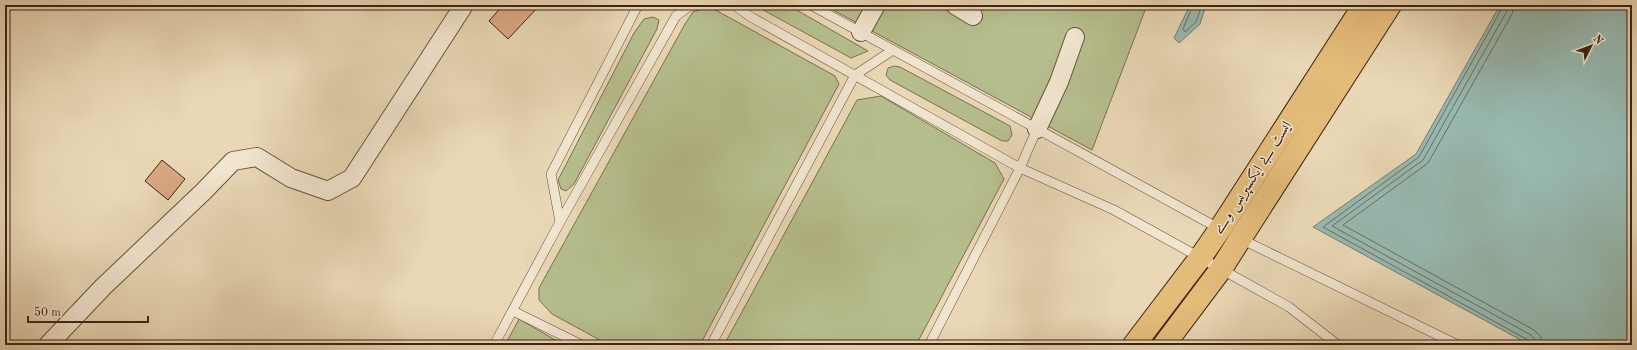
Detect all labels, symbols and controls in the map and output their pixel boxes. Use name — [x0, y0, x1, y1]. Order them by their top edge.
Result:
north arrow — [1571, 26, 1611, 66]
text: N — [1590, 34, 1605, 48]
street label: ایسٹ بے ایکسپریس وے — [1209, 118, 1296, 238]
scale bar — [28, 298, 148, 324]
text: 50 m — [34, 306, 61, 319]

